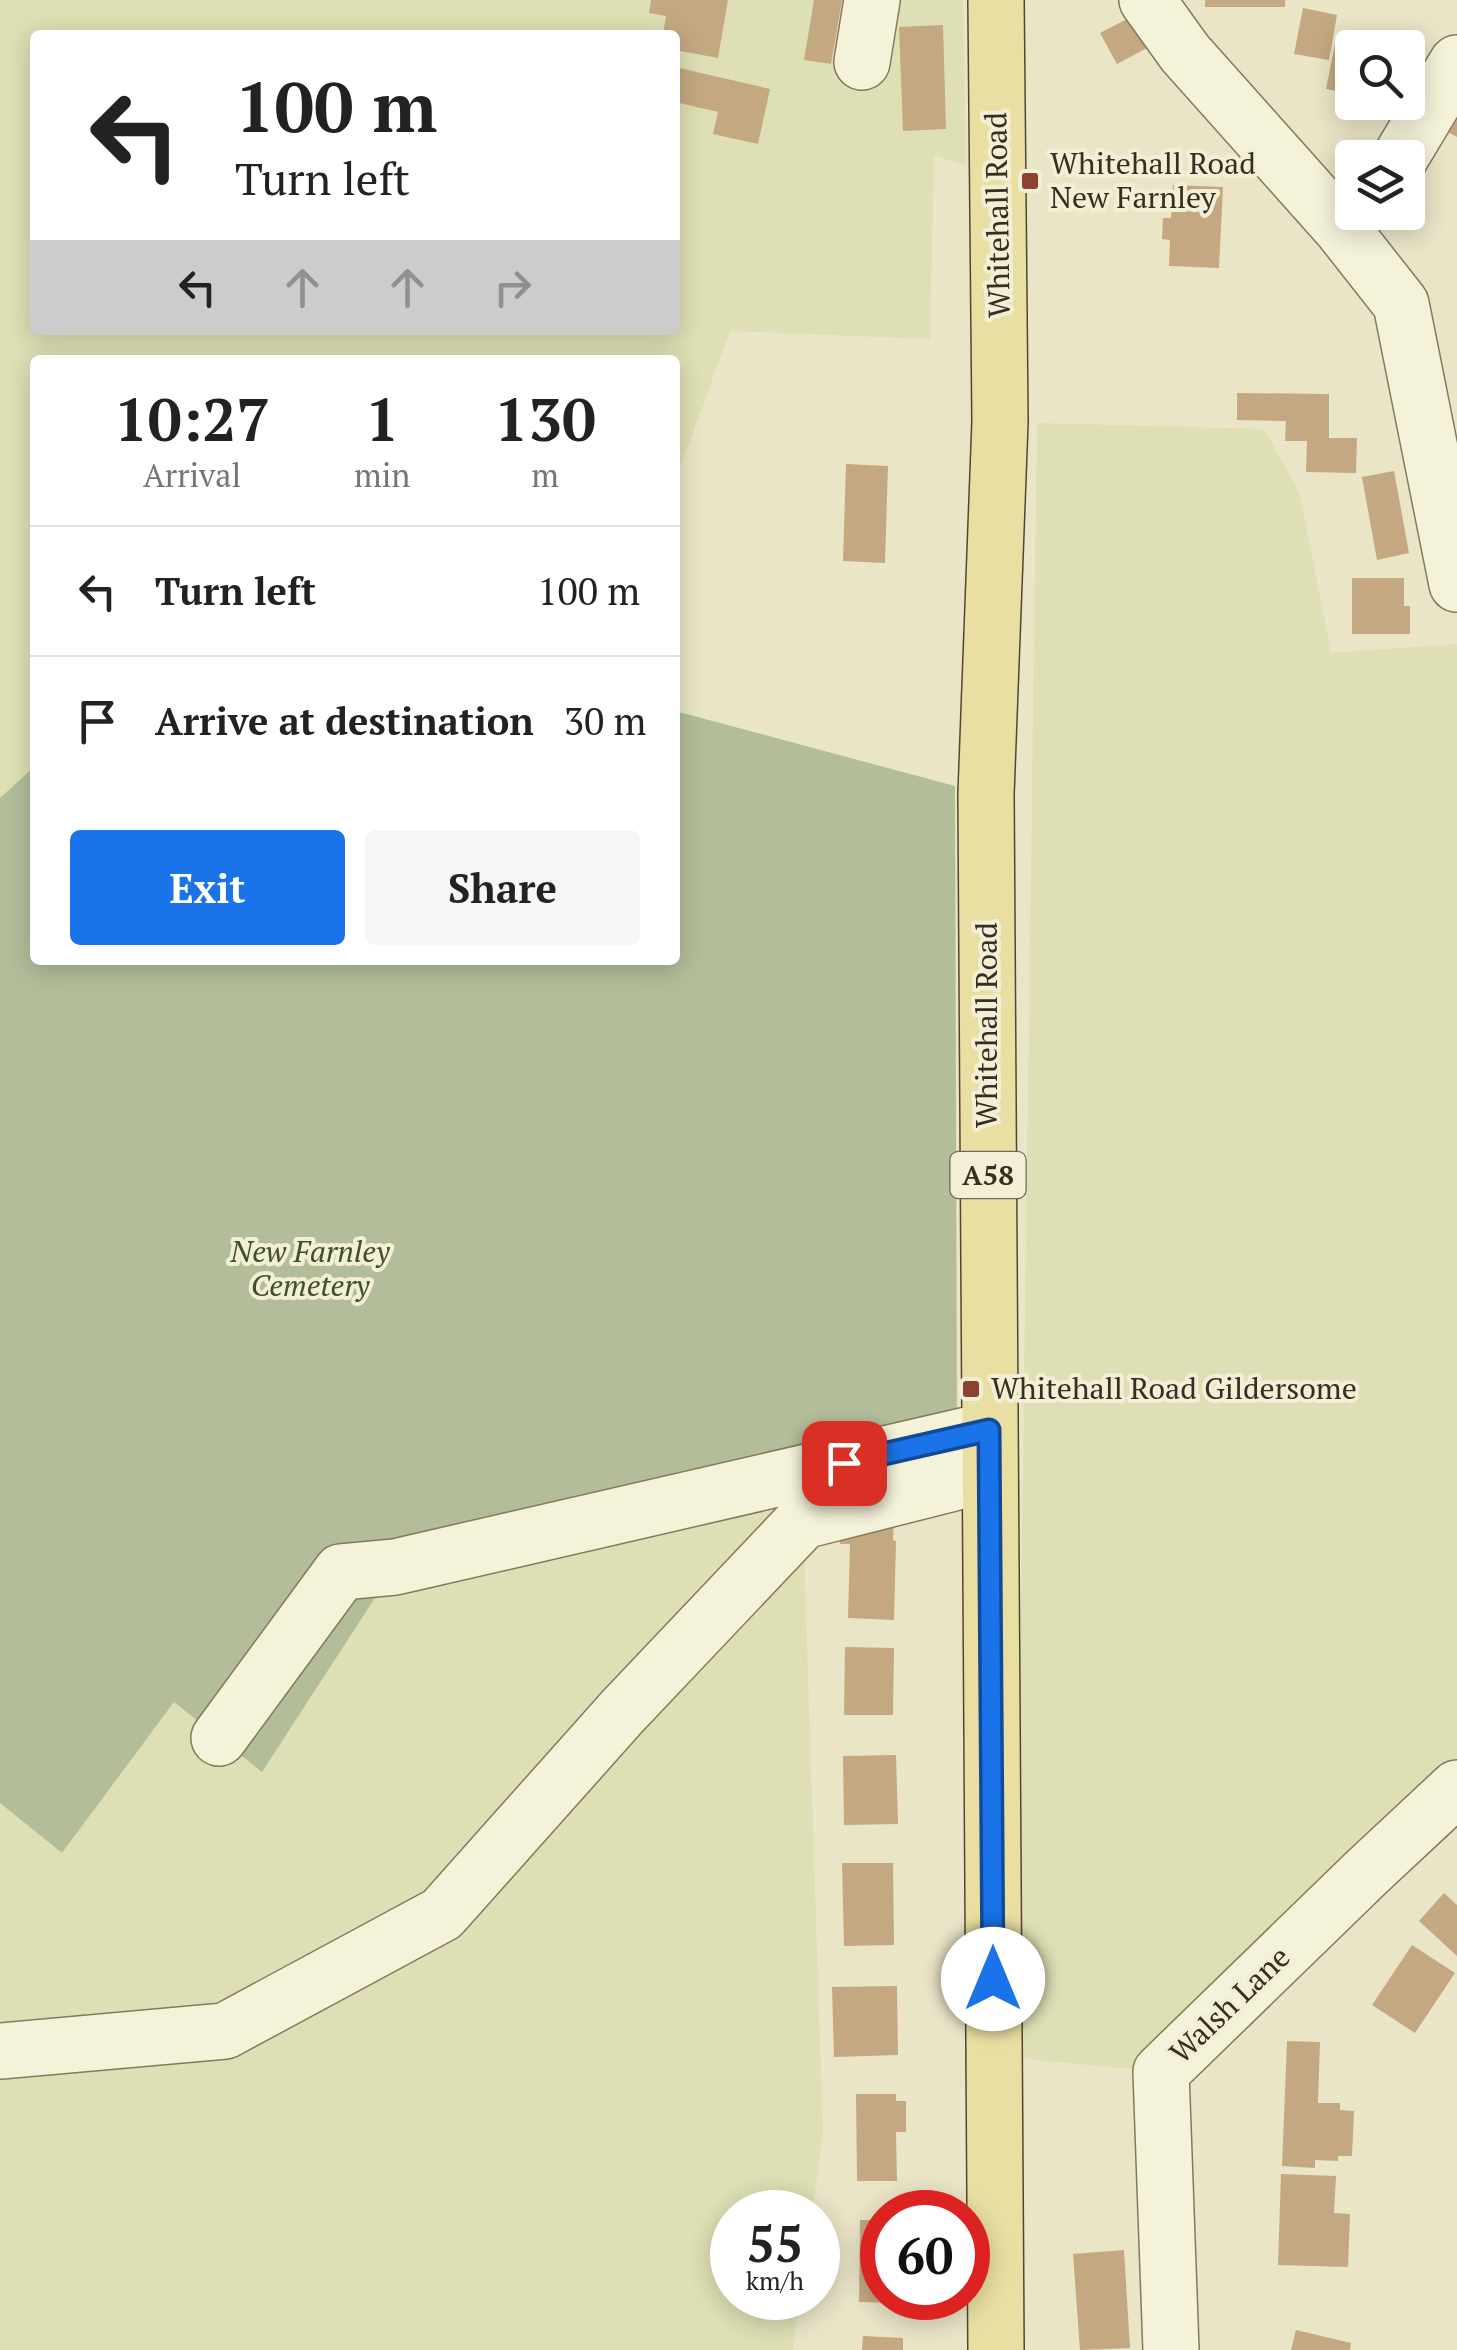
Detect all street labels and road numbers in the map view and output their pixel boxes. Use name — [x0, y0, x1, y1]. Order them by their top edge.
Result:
street label: Whitehall Road — [975, 112, 1019, 318]
street label: Whitehall Road — [966, 922, 1006, 1128]
road number: A58 — [950, 1152, 1026, 1198]
street label: Walsh Lane — [1161, 1937, 1298, 2072]

